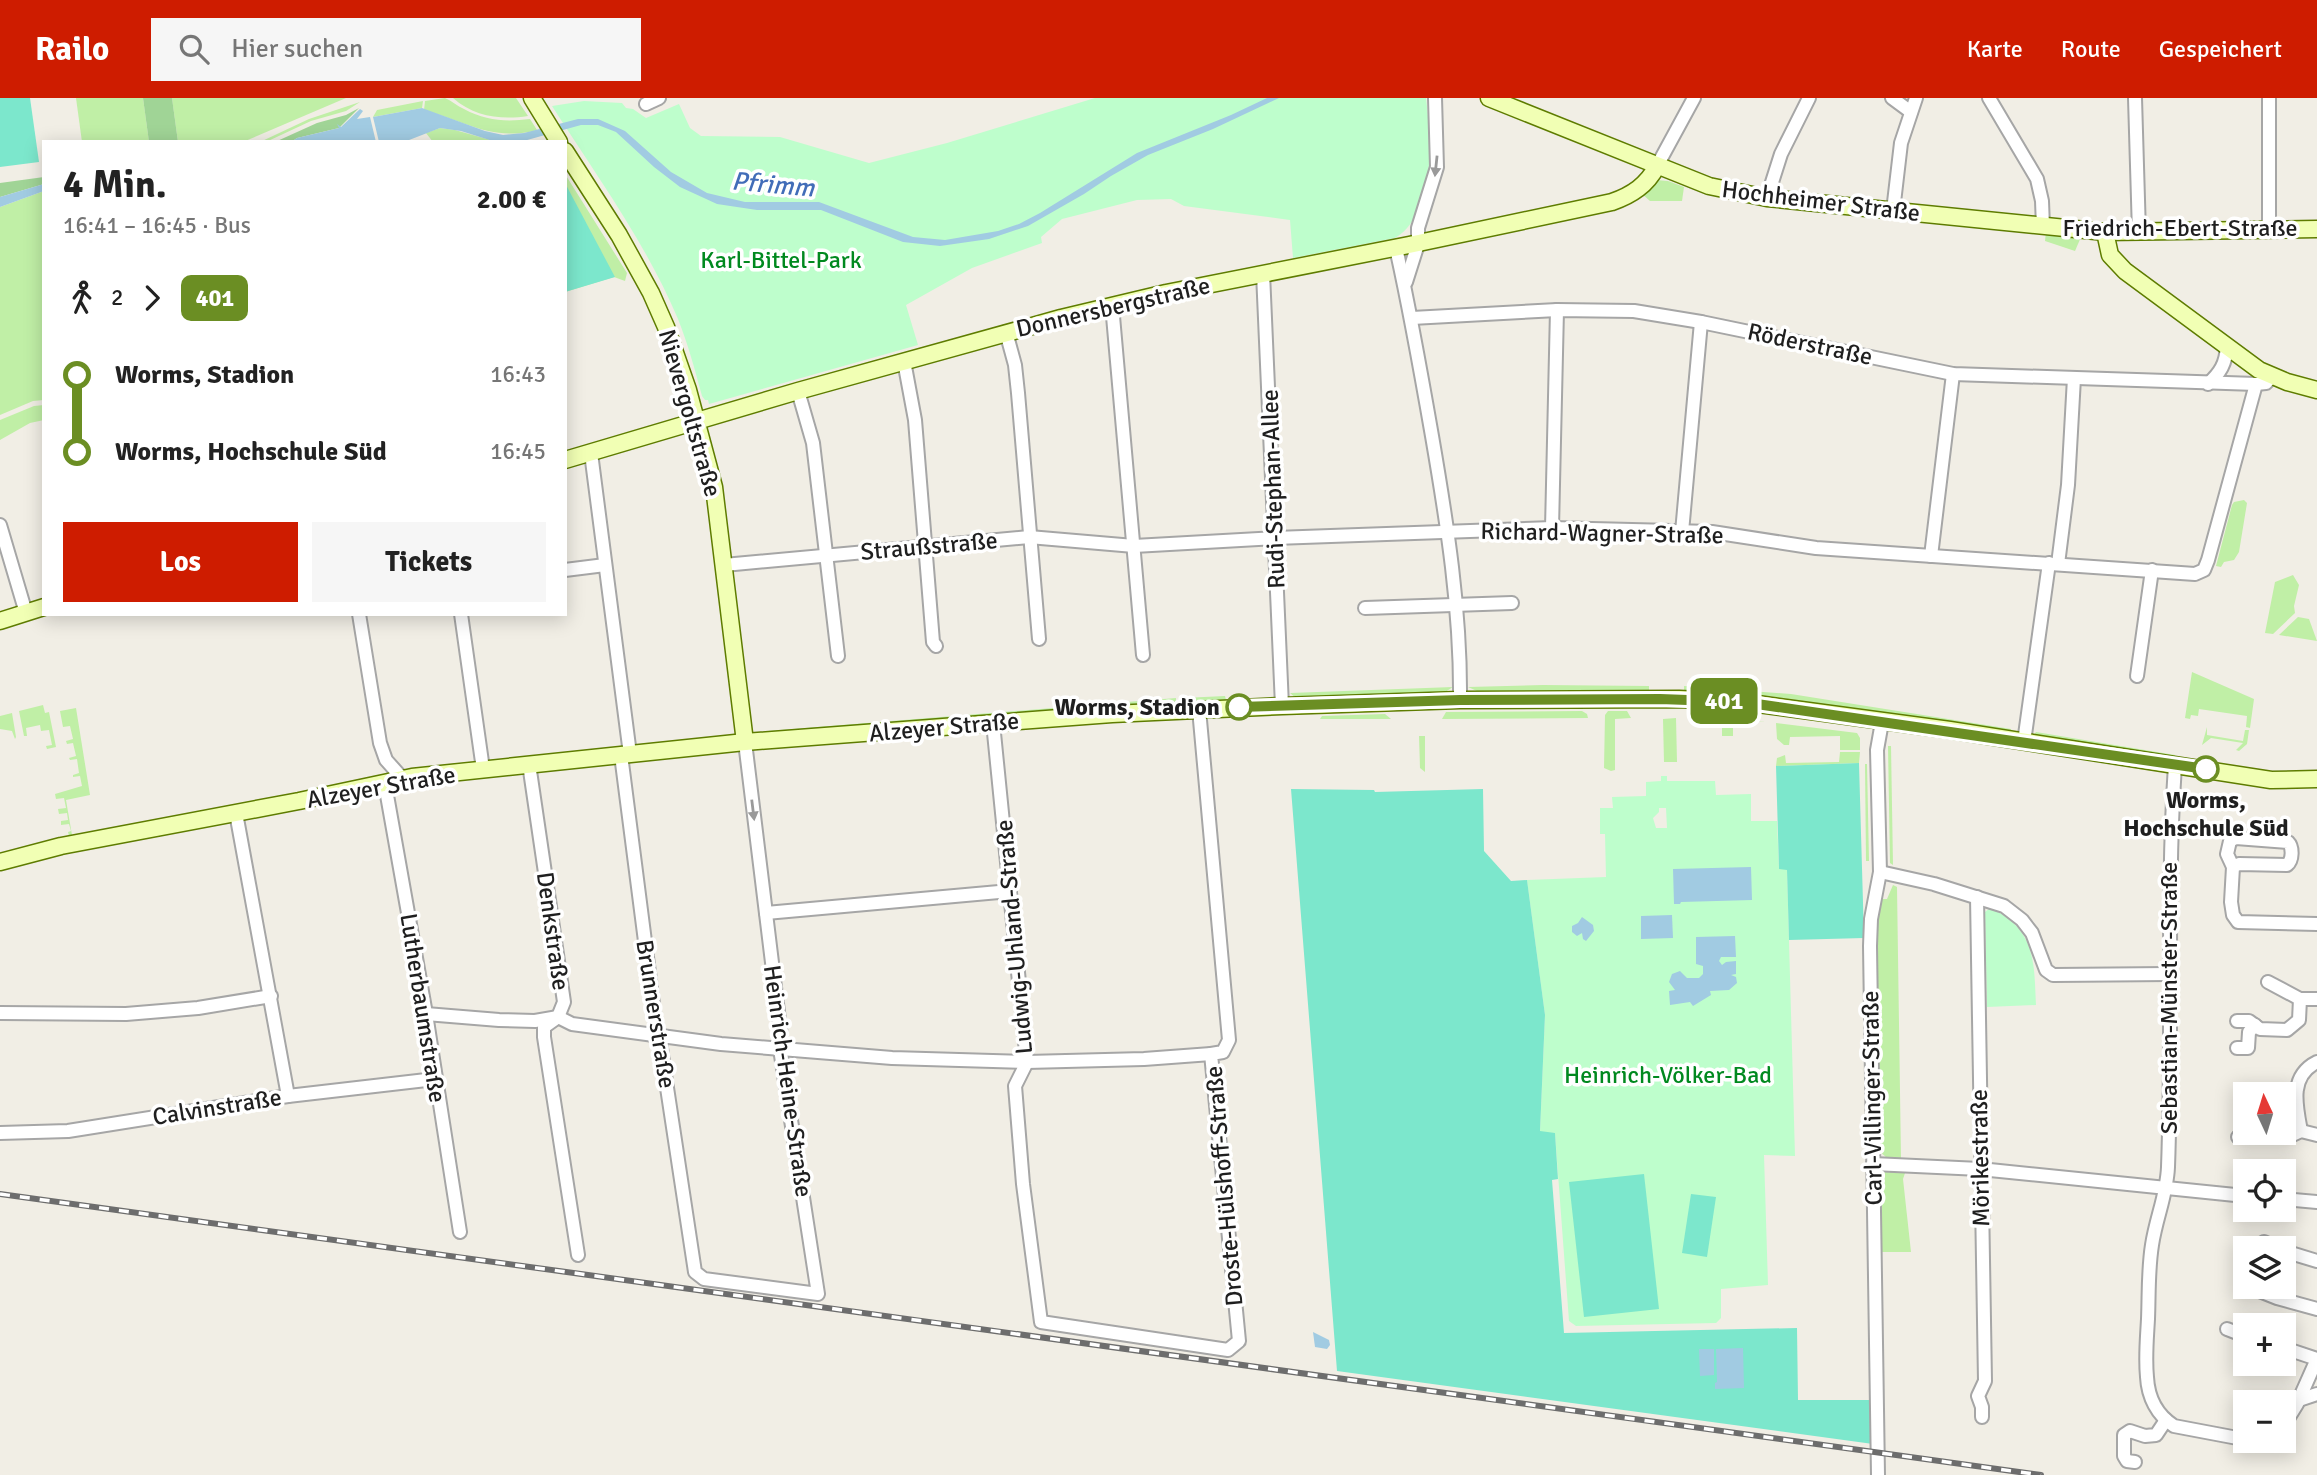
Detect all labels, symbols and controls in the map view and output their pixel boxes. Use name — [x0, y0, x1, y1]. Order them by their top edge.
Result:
search box — [151, 18, 641, 81]
text: Railo — [35, 29, 109, 70]
icon: search — [175, 30, 213, 68]
text: Hier suchen — [231, 33, 363, 65]
text: Karte — [1967, 34, 2023, 64]
text: Route — [2061, 34, 2121, 64]
text: Gespeichert — [2159, 34, 2282, 64]
one-way arrow — [1430, 155, 1441, 177]
text: 4 Min. — [63, 161, 167, 208]
water label: Pfrimm — [730, 165, 817, 205]
street label: Hochheimer Straße — [1720, 174, 1922, 228]
text: 2.00 € — [477, 184, 546, 216]
text: 16:41 – 16:45 · Bus — [63, 211, 251, 240]
street label: Friedrich-Ebert-Straße — [2063, 213, 2298, 243]
park label: Karl-Bittel-Park — [700, 245, 862, 275]
street label: Donnersbergstraße — [1013, 270, 1213, 344]
icon: walk — [63, 279, 101, 317]
icon: forward — [133, 279, 171, 317]
text: 2 — [111, 283, 123, 312]
text: 401 — [195, 283, 234, 313]
street label: Röderstraße — [1745, 316, 1875, 372]
street label: Nievergoltstraße — [652, 326, 728, 500]
text: Worms, Stadion — [115, 359, 294, 391]
text: 16:43 — [490, 360, 546, 389]
street label: Rudi-Stephan-Allee — [1255, 389, 1291, 589]
text: Worms, Hochschule Süd — [115, 436, 387, 468]
text: 16:45 — [490, 437, 546, 466]
street label: Richard-Wagner-Straße — [1480, 516, 1724, 550]
button: Los — [63, 522, 298, 602]
button: Tickets — [312, 522, 546, 602]
street label: Straußstraße — [859, 525, 999, 567]
line badge: 401 — [1684, 678, 1764, 724]
text: 401 — [1705, 686, 1743, 716]
place label: Worms, Stadion — [1054, 692, 1220, 722]
marker: Worms, Stadion — [1226, 694, 1252, 720]
street label: Alzeyer Straße — [868, 705, 1020, 749]
marker: Worms, Hochschule Süd — [2193, 756, 2219, 782]
street label: Alzeyer Straße — [304, 759, 458, 815]
place label: Worms, Hochschule Süd — [2123, 785, 2289, 843]
one-way arrow — [748, 799, 759, 821]
street label: Ludwig-Uhland-Straße — [989, 819, 1039, 1055]
street label: Sebastian-Münster-Straße — [2154, 862, 2184, 1134]
street label: Denkstraße — [530, 870, 576, 992]
street label: Lutherbaumstraße — [393, 911, 453, 1105]
street label: Brunnerstraße — [629, 938, 683, 1090]
street label: Heinrich-Heine-Straße — [757, 963, 819, 1199]
street label: Carl-Villinger-Straße — [1855, 990, 1889, 1206]
park label: Heinrich-Völker-Bad — [1564, 1060, 1772, 1090]
street label: Droste-Hülshoff-Straße — [1199, 1065, 1249, 1307]
street label: Calvinstraße — [150, 1082, 284, 1132]
north arrow — [2233, 1082, 2296, 1144]
map controls — [2233, 1082, 2296, 1453]
street label: Mörikestraße — [1964, 1089, 1996, 1227]
button: locate — [2233, 1159, 2296, 1222]
button: layers — [2233, 1236, 2296, 1299]
button: + — [2233, 1313, 2296, 1376]
button: − — [2233, 1390, 2296, 1453]

